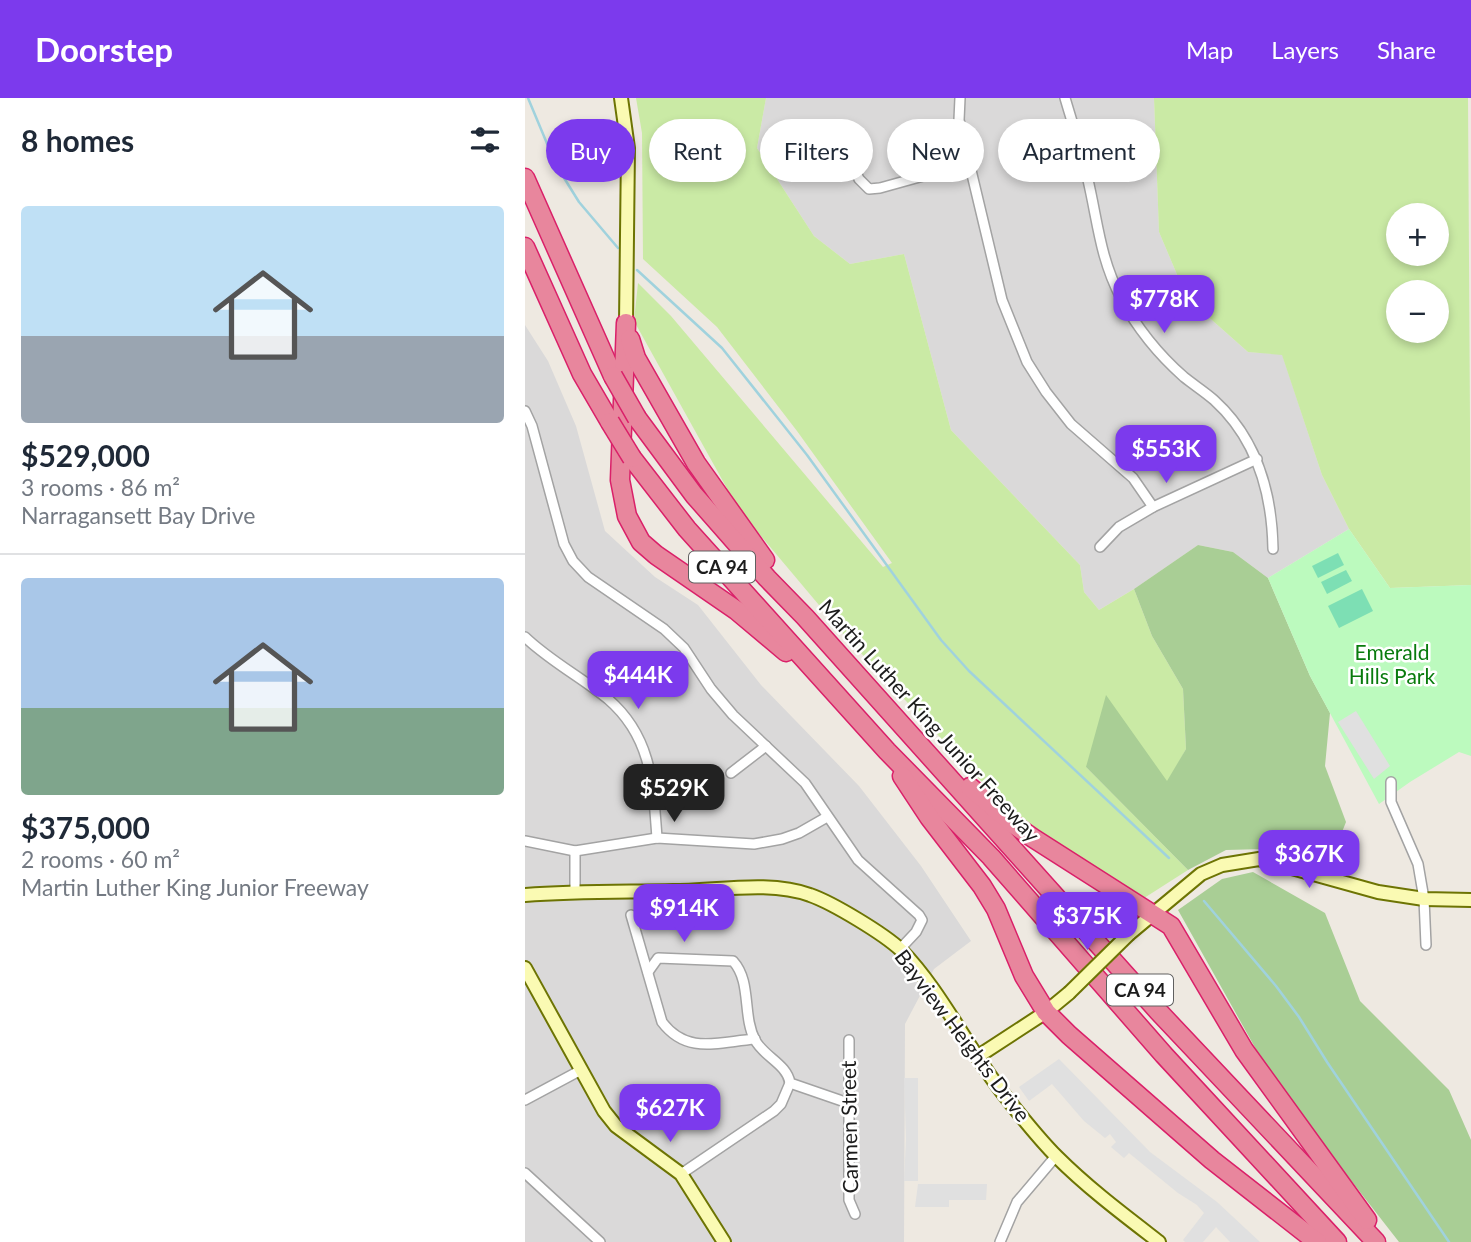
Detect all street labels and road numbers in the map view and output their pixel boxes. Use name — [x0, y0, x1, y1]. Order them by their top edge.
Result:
road number: CA 94 — [689, 552, 755, 582]
street label: Martin Luther King Junior Freeway — [815, 594, 1046, 847]
street label: Bayview Heights Drive — [890, 944, 1036, 1126]
road number: CA 94 — [1107, 974, 1173, 1006]
street label: Carmen Street — [835, 1060, 862, 1194]

